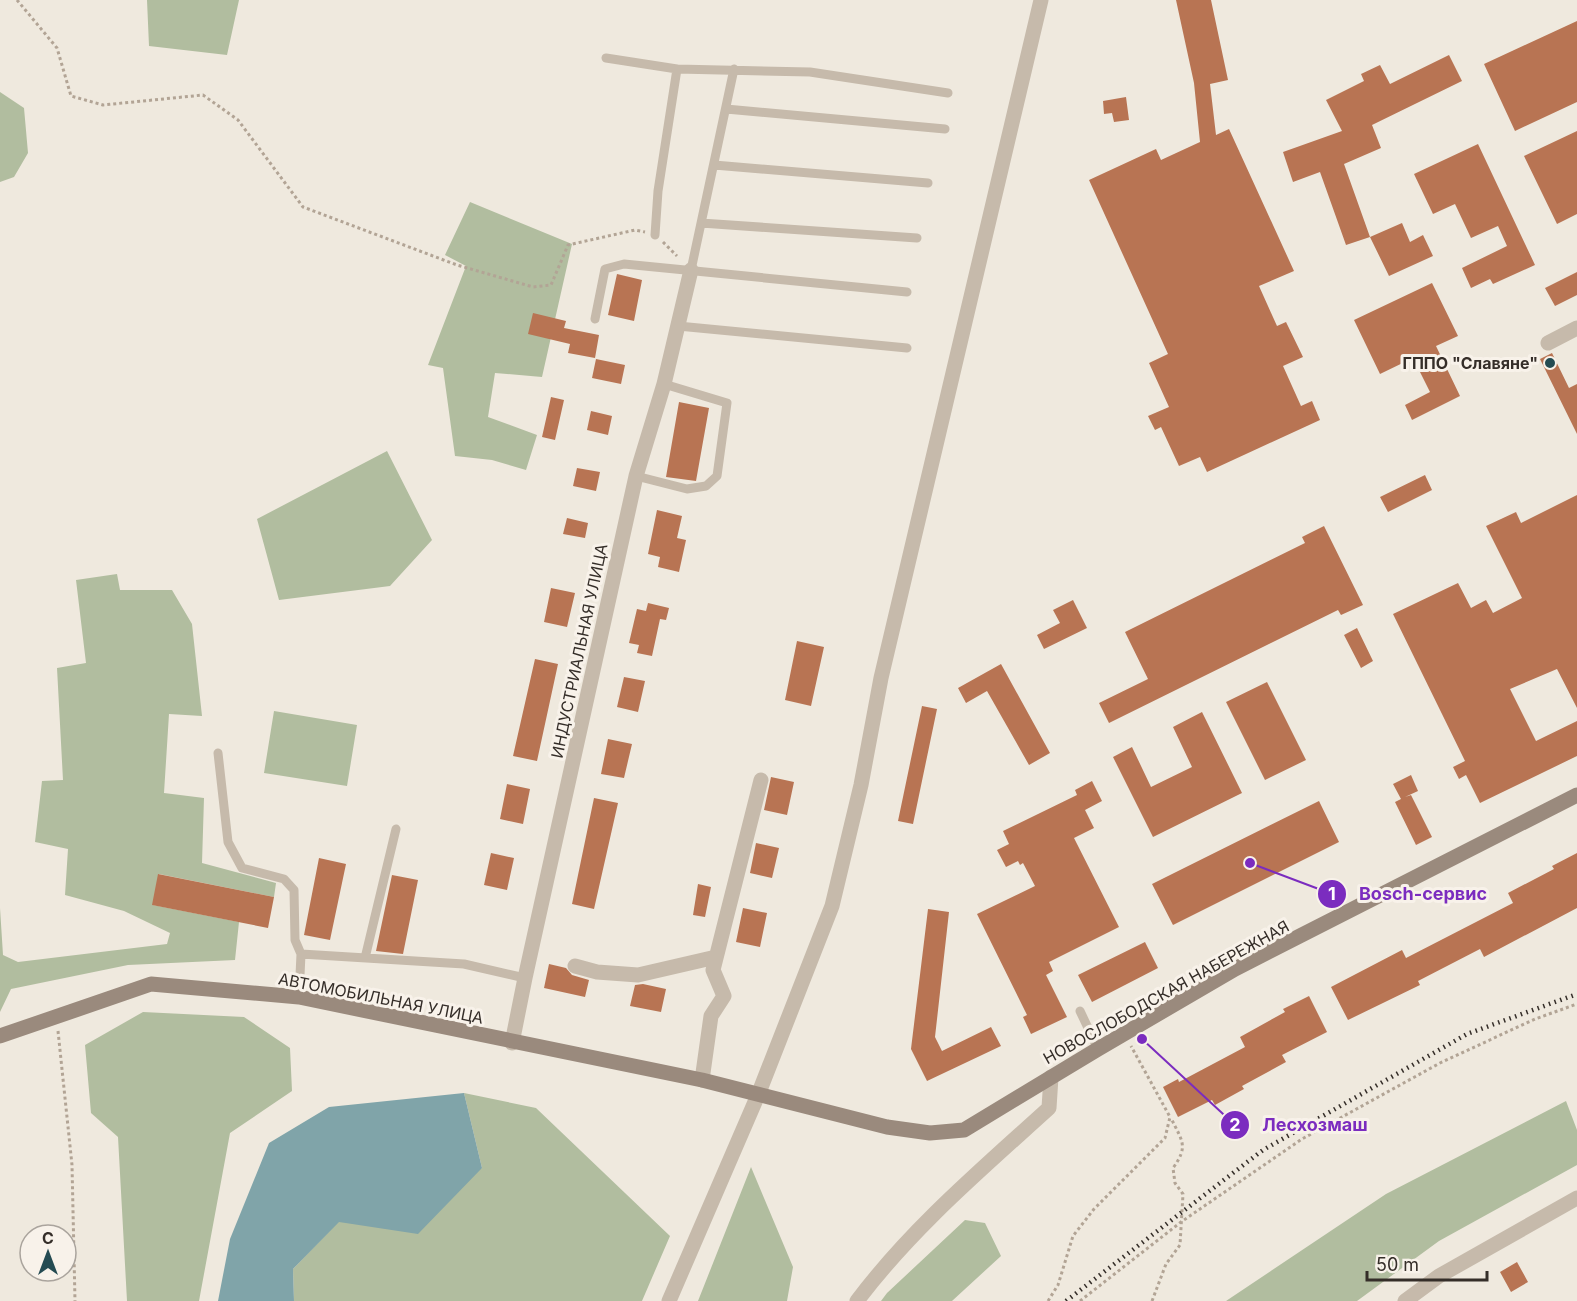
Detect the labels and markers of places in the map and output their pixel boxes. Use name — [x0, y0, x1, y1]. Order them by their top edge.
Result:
place label: ГППО "Славяне" — [1403, 353, 1538, 373]
marker: ГППО "Славяне" — [1543, 356, 1557, 370]
callout: Bosch-сервис — [1317, 876, 1499, 912]
callout: Лесхозмаш — [1220, 1107, 1380, 1143]

